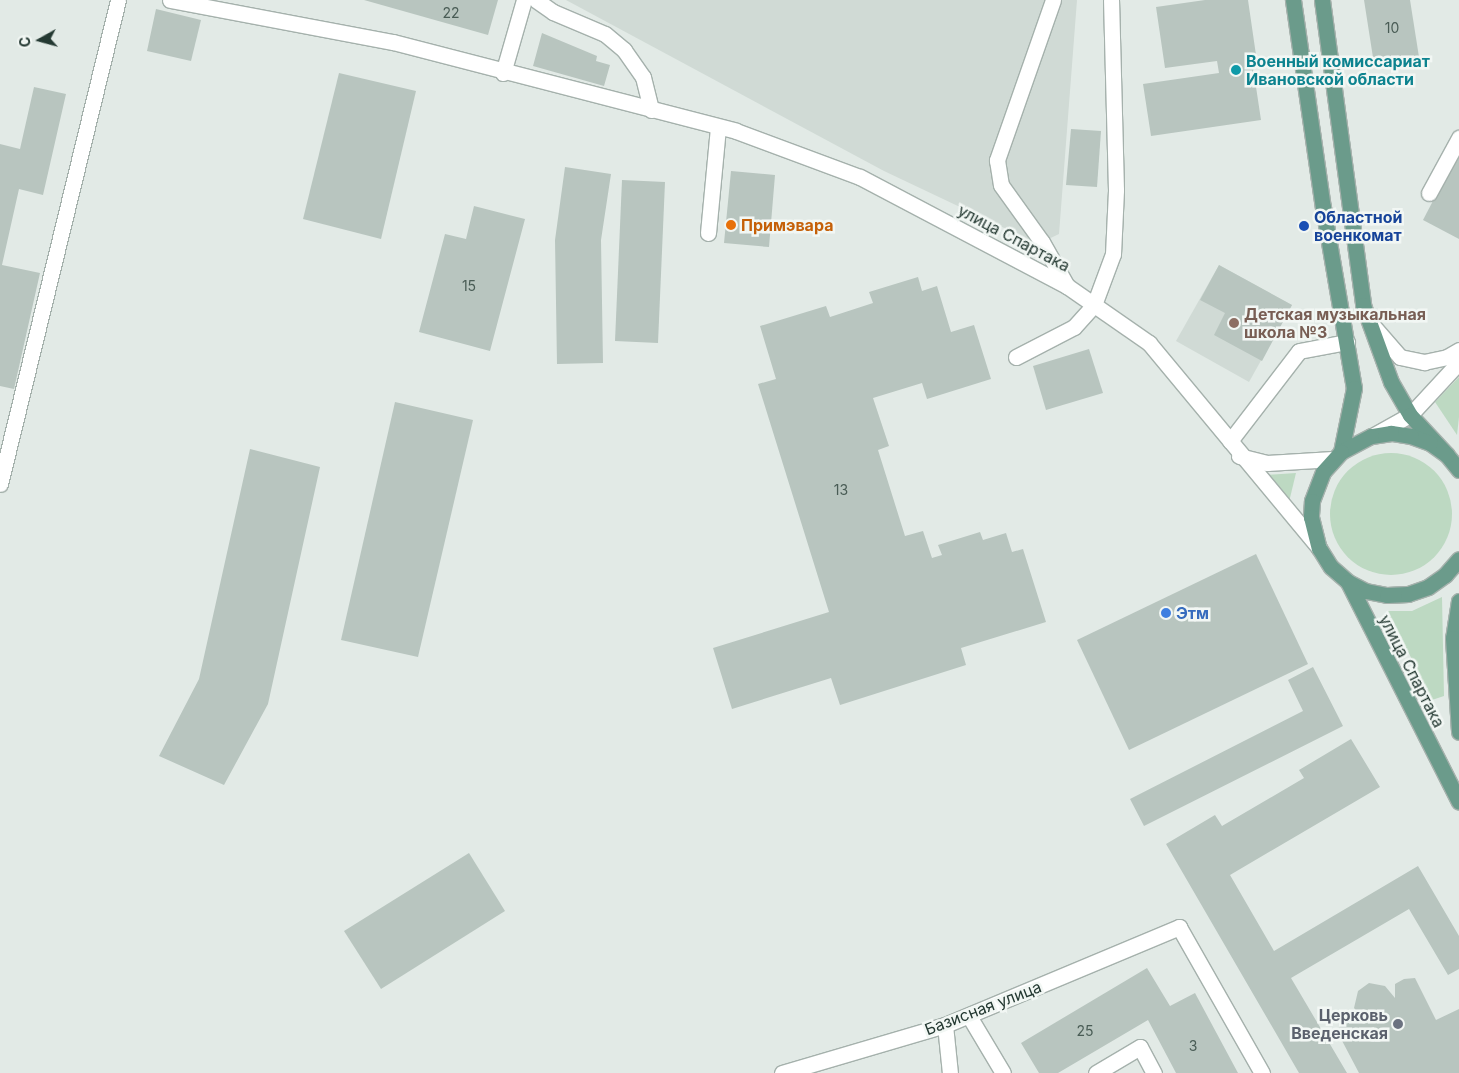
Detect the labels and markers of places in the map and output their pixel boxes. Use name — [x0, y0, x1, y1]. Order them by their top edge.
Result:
place label: Военный комиссариат Ивановской области — [1246, 51, 1430, 89]
marker: Военный комиссариат Ивановской области — [1230, 64, 1242, 76]
place label: Областной военкомат — [1314, 207, 1402, 245]
place label: Примэвара — [741, 215, 833, 235]
marker: Примэвара — [725, 219, 737, 231]
marker: Областной военкомат — [1298, 220, 1310, 232]
place label: Детская музыкальная школа №3 — [1244, 304, 1426, 342]
marker: Детская музыкальная школа №3 — [1228, 317, 1240, 329]
place label: Этм — [1176, 603, 1209, 623]
marker: Этм — [1160, 607, 1172, 619]
place label: Церковь Введенская — [1291, 1005, 1388, 1043]
marker: Церковь Введенская — [1392, 1018, 1404, 1030]

